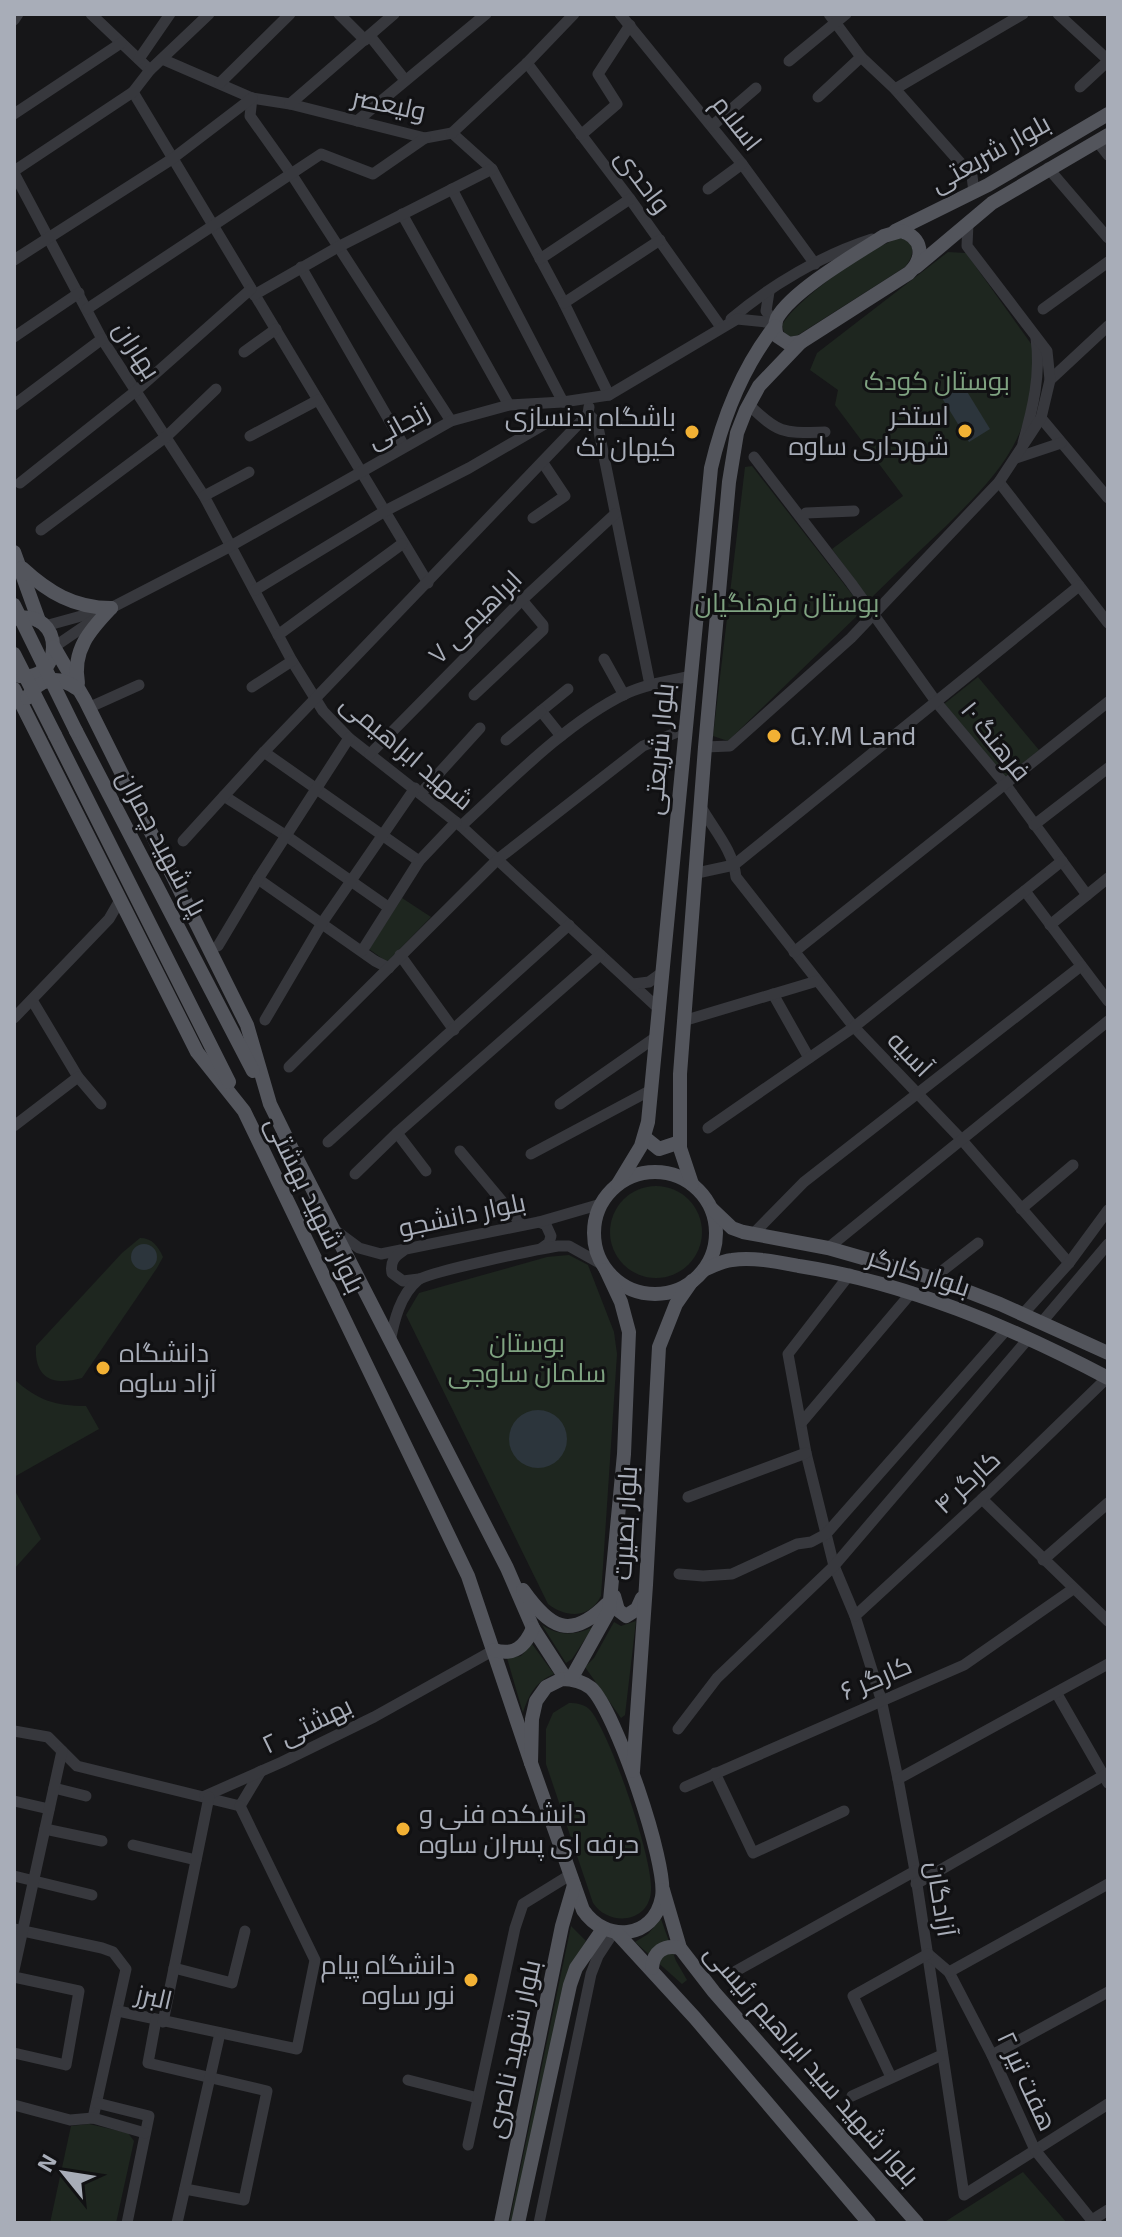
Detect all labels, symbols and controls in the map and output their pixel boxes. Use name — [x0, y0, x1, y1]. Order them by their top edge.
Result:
street label: ولیعصر — [347, 79, 429, 126]
street label: اسلام — [704, 88, 770, 159]
street label: بلوار شریعتی — [924, 106, 1056, 199]
street label: واحدی — [609, 142, 678, 219]
street label: بهاران — [106, 314, 168, 385]
park label: بوستان کودک — [864, 364, 1010, 396]
street label: زنجانی — [360, 394, 435, 455]
place label: استخر شهرداری ساوه — [789, 399, 949, 462]
place label: باشگاه بدنسازی کیهان تک — [505, 400, 676, 463]
marker: استخر شهرداری ساوه — [956, 422, 974, 440]
marker: باشگاه بدنسازی کیهان تک — [683, 423, 701, 441]
street label: ابراهیمی ۷ — [421, 563, 529, 671]
park label: بوستان فرهنگیان — [695, 586, 879, 618]
street label: بلوار شریعتی — [636, 681, 681, 816]
street label: شهید ابراهیمی — [334, 686, 481, 817]
street label: فرهنگ ۱۰ — [955, 694, 1039, 787]
place label: G.Y.M Land — [790, 719, 916, 750]
marker: G.Y.M Land — [765, 727, 783, 745]
street label: پل شهید چمران — [109, 764, 215, 922]
street label: آسیه — [882, 1024, 940, 1082]
street label: بلوار شهید بهشتی — [258, 1111, 373, 1299]
street label: بلوار دانشجو — [395, 1185, 528, 1243]
street label: بلوار کارگر — [862, 1239, 975, 1303]
park label: بوستان سلمان ساوجی — [448, 1326, 606, 1389]
place label: دانشگاه آزاد ساوه — [119, 1336, 217, 1398]
marker: دانشگاه آزاد ساوه — [94, 1359, 112, 1377]
street label: کارگر ۴ — [926, 1443, 1006, 1520]
street label: بلوار بصیرت — [605, 1465, 643, 1581]
street label: کارگر ۶ — [835, 1648, 916, 1706]
street label: بهشتی ۲ — [256, 1689, 357, 1761]
place label: دانشکده فنی و حرفه ای پسران ساوه — [419, 1797, 639, 1861]
marker: دانشکده فنی و حرفه ای پسران ساوه — [394, 1820, 412, 1838]
street label: آزادگان — [920, 1859, 964, 1939]
street label: بلوار شهید سید ابراهیم رئیسی — [696, 1936, 927, 2194]
place label: دانشگاه پیام نور ساوه — [321, 1948, 455, 2010]
street label: بلوار شهید ناصری — [477, 1957, 548, 2141]
marker: دانشگاه پیام نور ساوه — [462, 1971, 480, 1989]
street label: البرز — [131, 1976, 176, 2016]
street label: هفت تیر ۲ — [991, 2026, 1065, 2135]
north arrow — [24, 2133, 104, 2213]
text: N — [31, 2149, 61, 2176]

